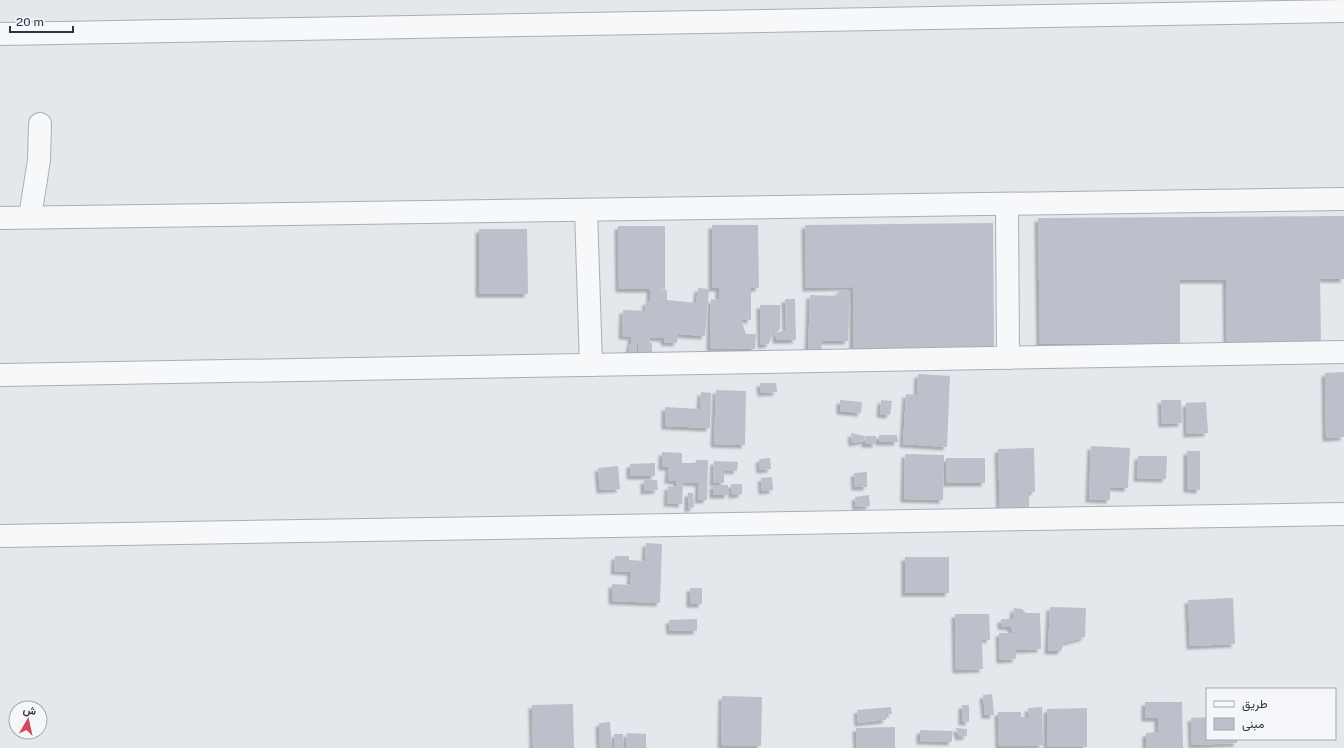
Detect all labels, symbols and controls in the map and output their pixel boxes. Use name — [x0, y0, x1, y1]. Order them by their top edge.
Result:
scale bar — [10, 8, 73, 34]
text: 20 m — [16, 15, 44, 29]
legend — [1206, 688, 1336, 740]
text: طريق — [1242, 697, 1268, 712]
north arrow — [8, 700, 48, 740]
text: ش — [22, 703, 37, 718]
text: مبنى — [1242, 717, 1264, 732]

